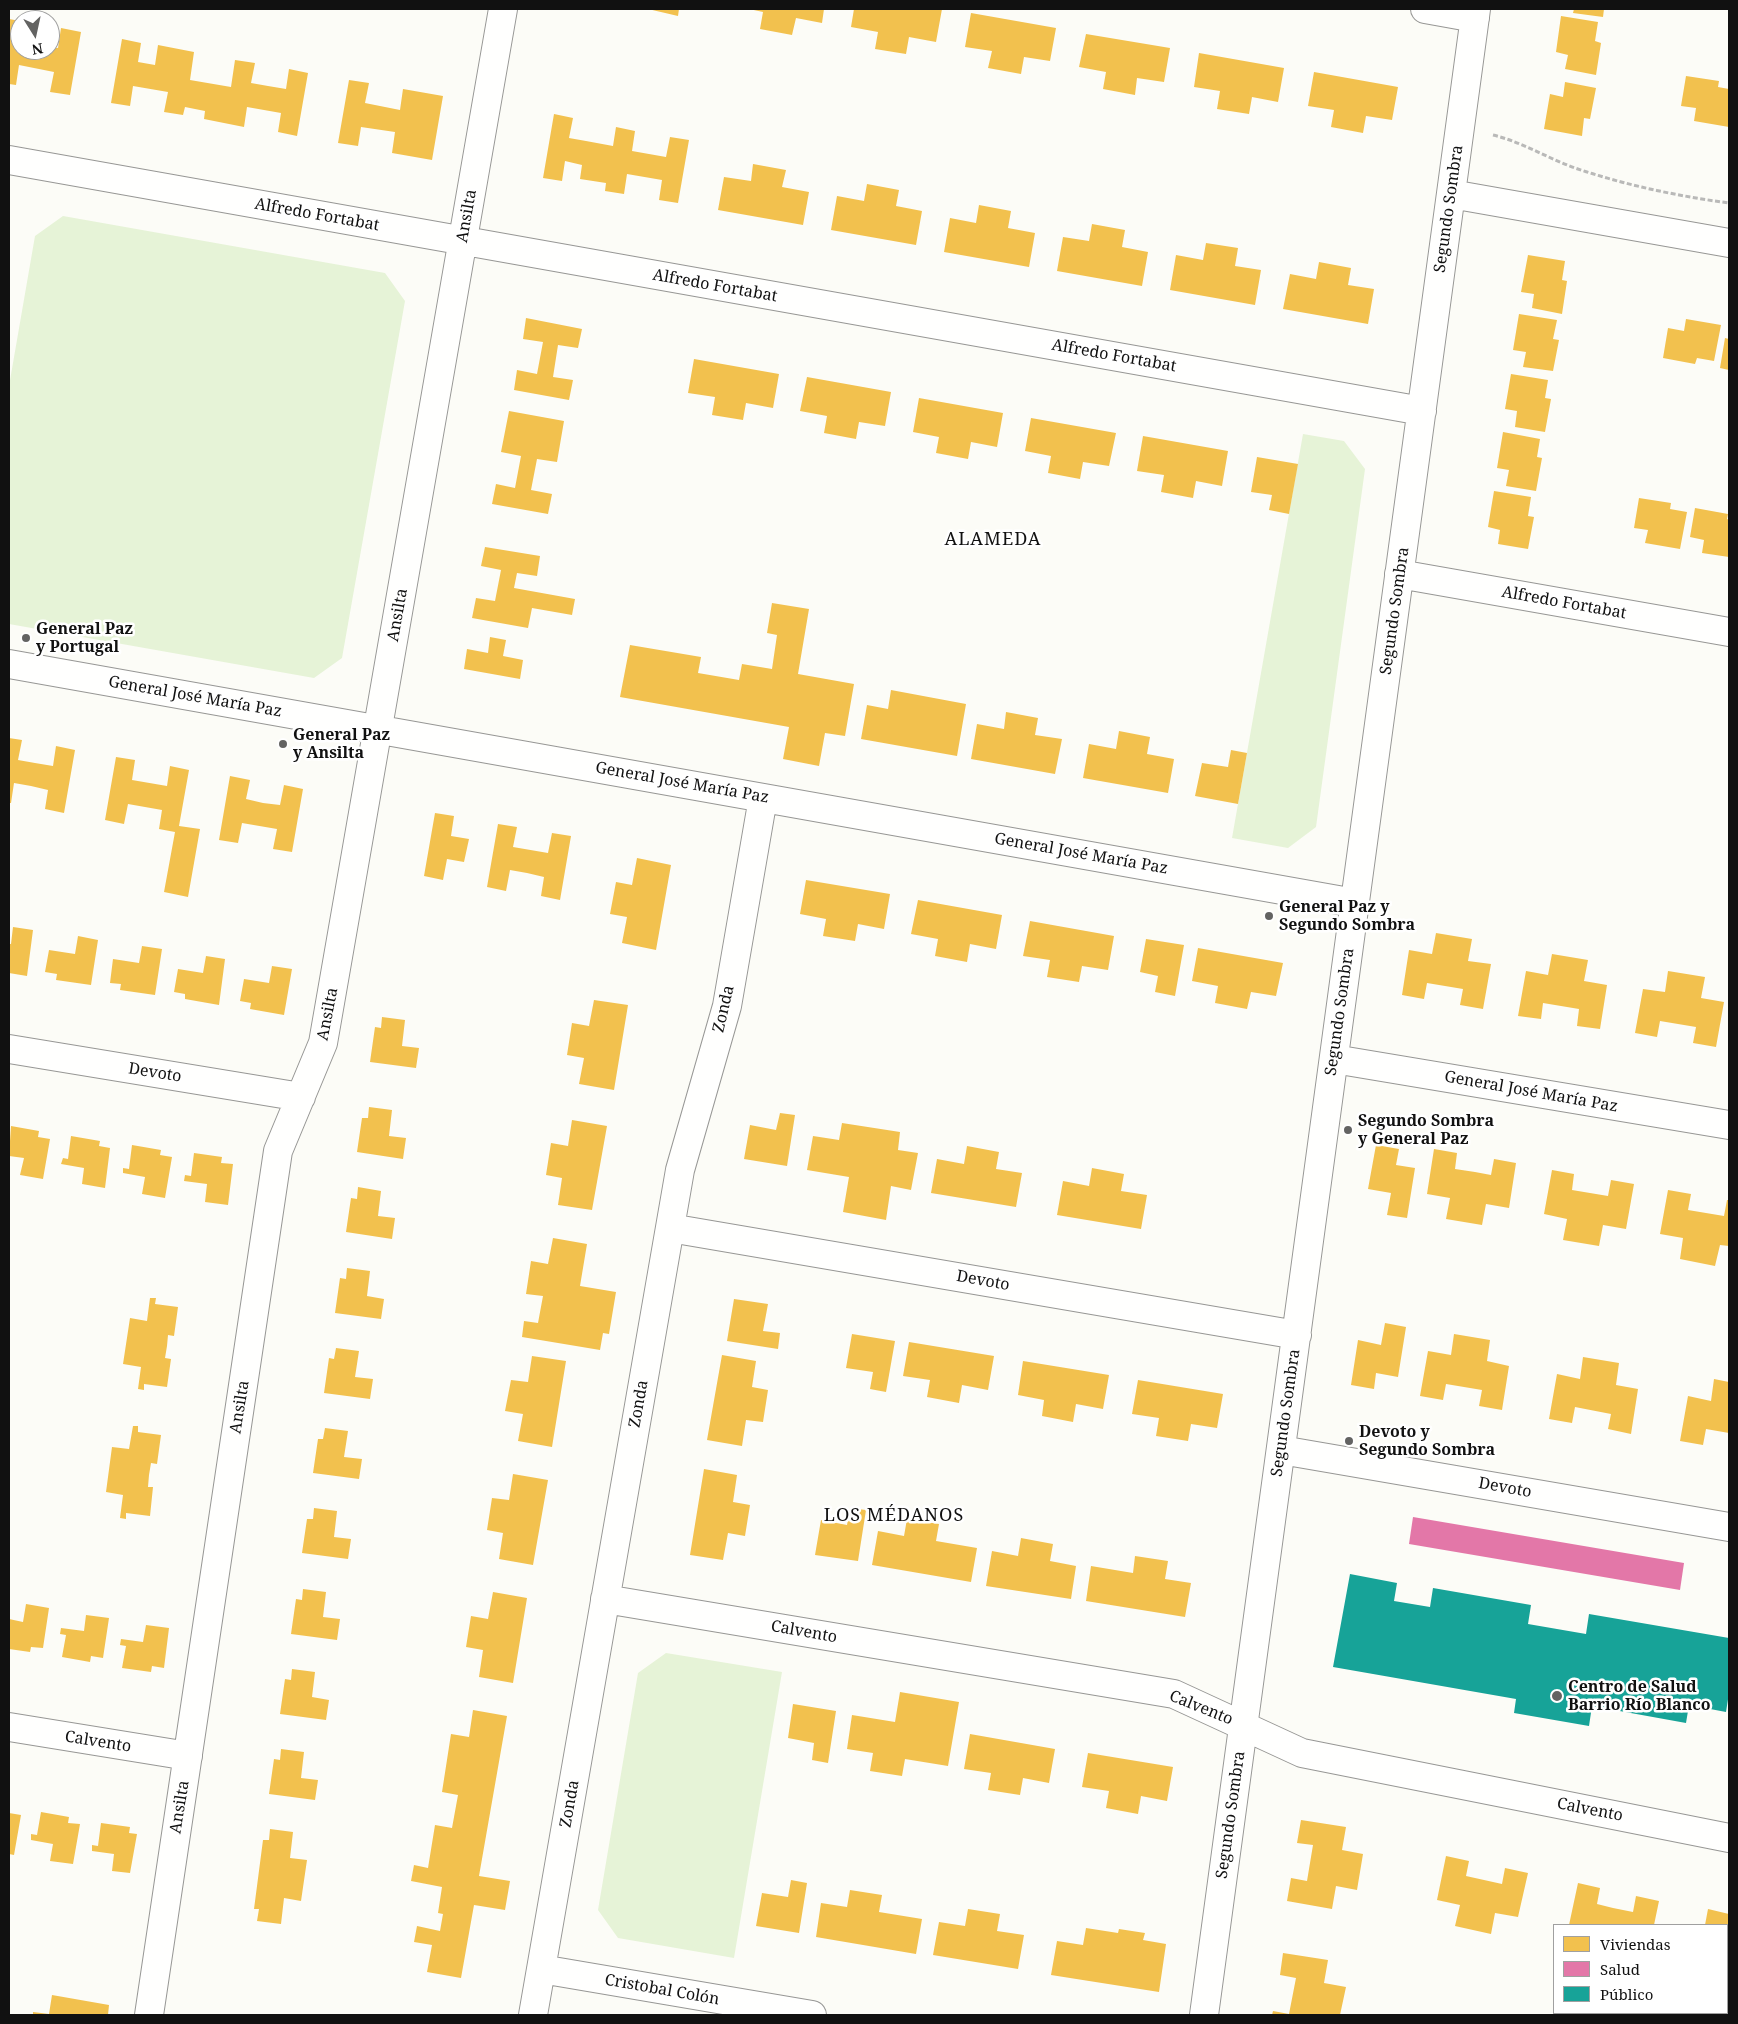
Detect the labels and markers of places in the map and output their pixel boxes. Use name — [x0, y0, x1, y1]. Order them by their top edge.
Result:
place label: General Paz y Portugal — [36, 619, 133, 657]
marker: General Paz y Portugal — [20, 632, 32, 644]
place label: General Paz y Ansilta — [293, 725, 390, 763]
marker: General Paz y Ansilta — [277, 738, 289, 750]
place label: General Paz y Segundo Sombra — [1279, 897, 1415, 935]
marker: General Paz y Segundo Sombra — [1263, 910, 1275, 922]
place label: Segundo Sombra y General Paz — [1358, 1111, 1494, 1149]
marker: Segundo Sombra y General Paz — [1342, 1124, 1354, 1136]
place label: Devoto y Segundo Sombra — [1359, 1422, 1495, 1460]
marker: Devoto y Segundo Sombra — [1343, 1435, 1355, 1447]
place label: Centro de Salud Barrio Río Blanco — [1568, 1677, 1711, 1715]
marker: Centro de Salud Barrio Río Blanco — [1550, 1689, 1564, 1703]

